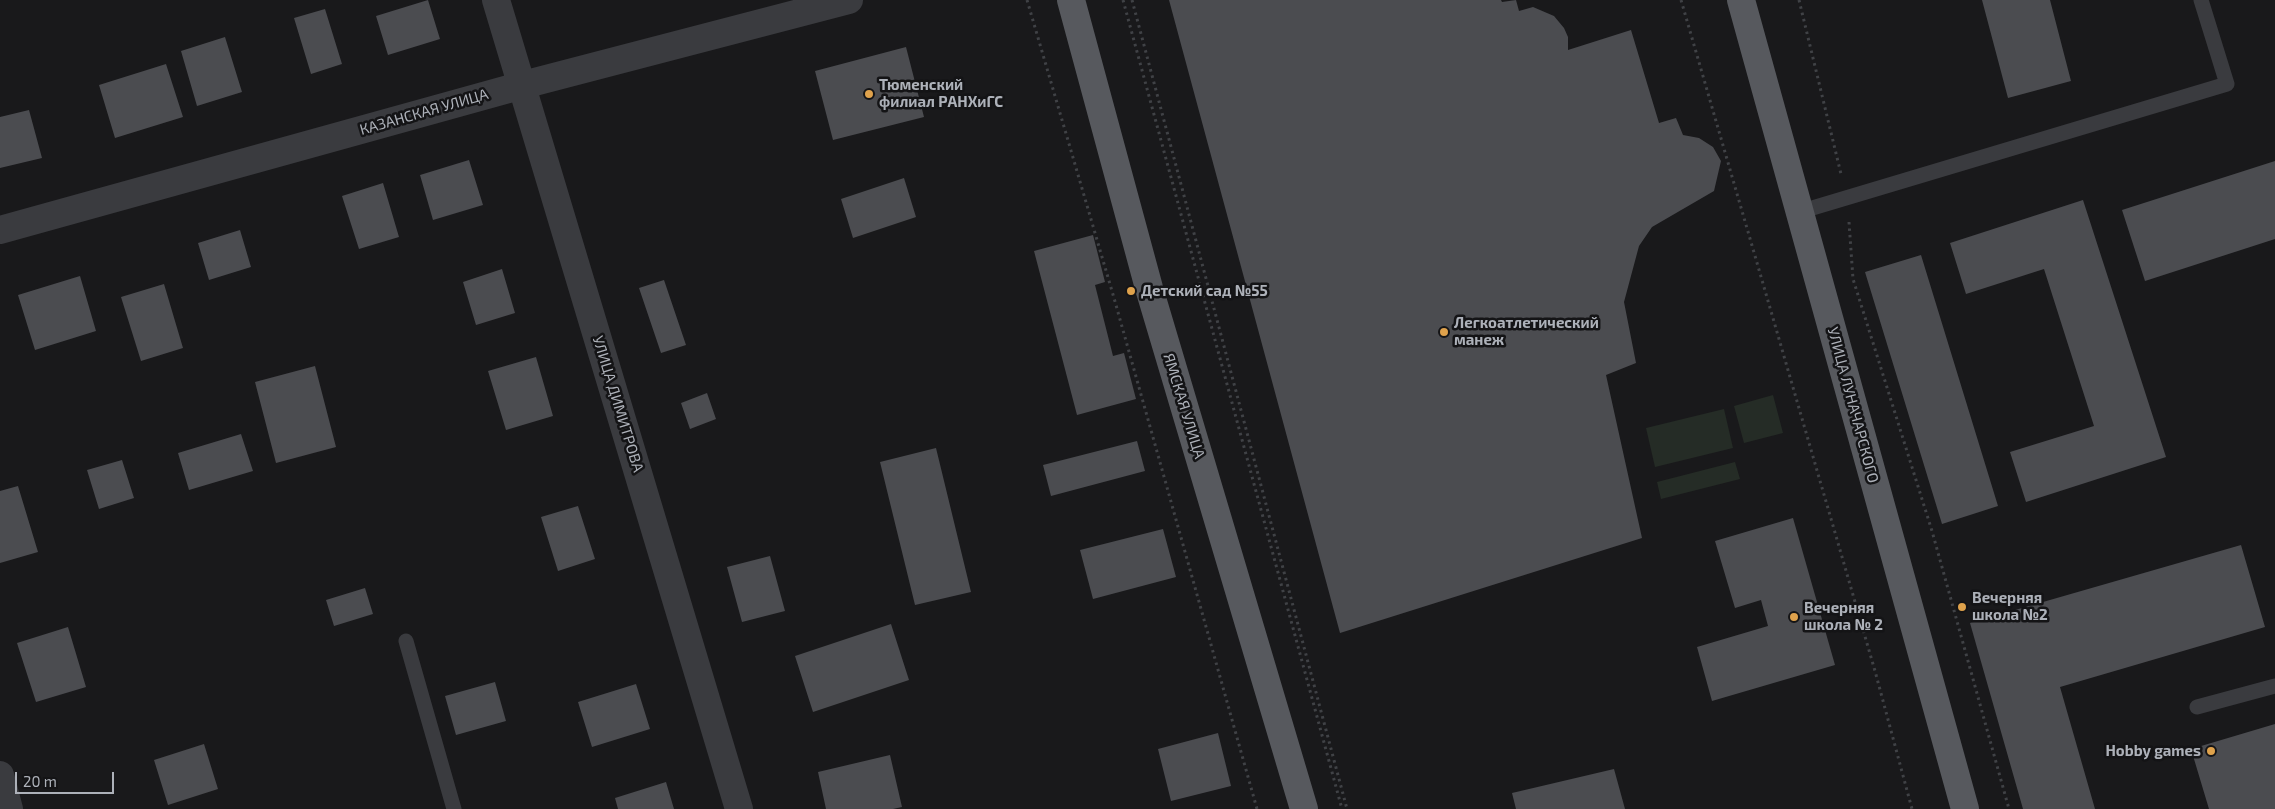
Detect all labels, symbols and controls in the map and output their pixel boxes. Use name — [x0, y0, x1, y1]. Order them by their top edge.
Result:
place label: Тюменский филиал РАНХиГС — [879, 76, 1003, 111]
street label: КАЗАНСКАЯ УЛИЦА — [358, 85, 490, 139]
marker: Тюменский филиал РАНХиГС — [863, 88, 875, 100]
place label: Детский сад №55 — [1141, 282, 1268, 300]
marker: Детский сад №55 — [1125, 285, 1137, 297]
place label: Легкоатлетический манеж — [1454, 314, 1599, 349]
street label: УЛИЦА ЛУНАЧАРСКОГО — [1824, 325, 1882, 485]
marker: Легкоатлетический манеж — [1438, 326, 1450, 338]
street label: УЛИЦА ДИМИТРОВА — [589, 334, 647, 474]
street label: ЯМСКАЯ УЛИЦА — [1159, 351, 1209, 461]
place label: Вечерняя школа №2 — [1972, 589, 2048, 624]
place label: Вечерняя школа № 2 — [1804, 599, 1883, 634]
marker: Вечерняя школа №2 — [1956, 601, 1968, 613]
marker: Вечерняя школа № 2 — [1788, 611, 1800, 623]
place label: Hobby games — [2106, 742, 2201, 760]
marker: Hobby games — [2205, 745, 2217, 757]
scale bar — [18, 762, 116, 794]
text: 20 m — [23, 772, 57, 790]

